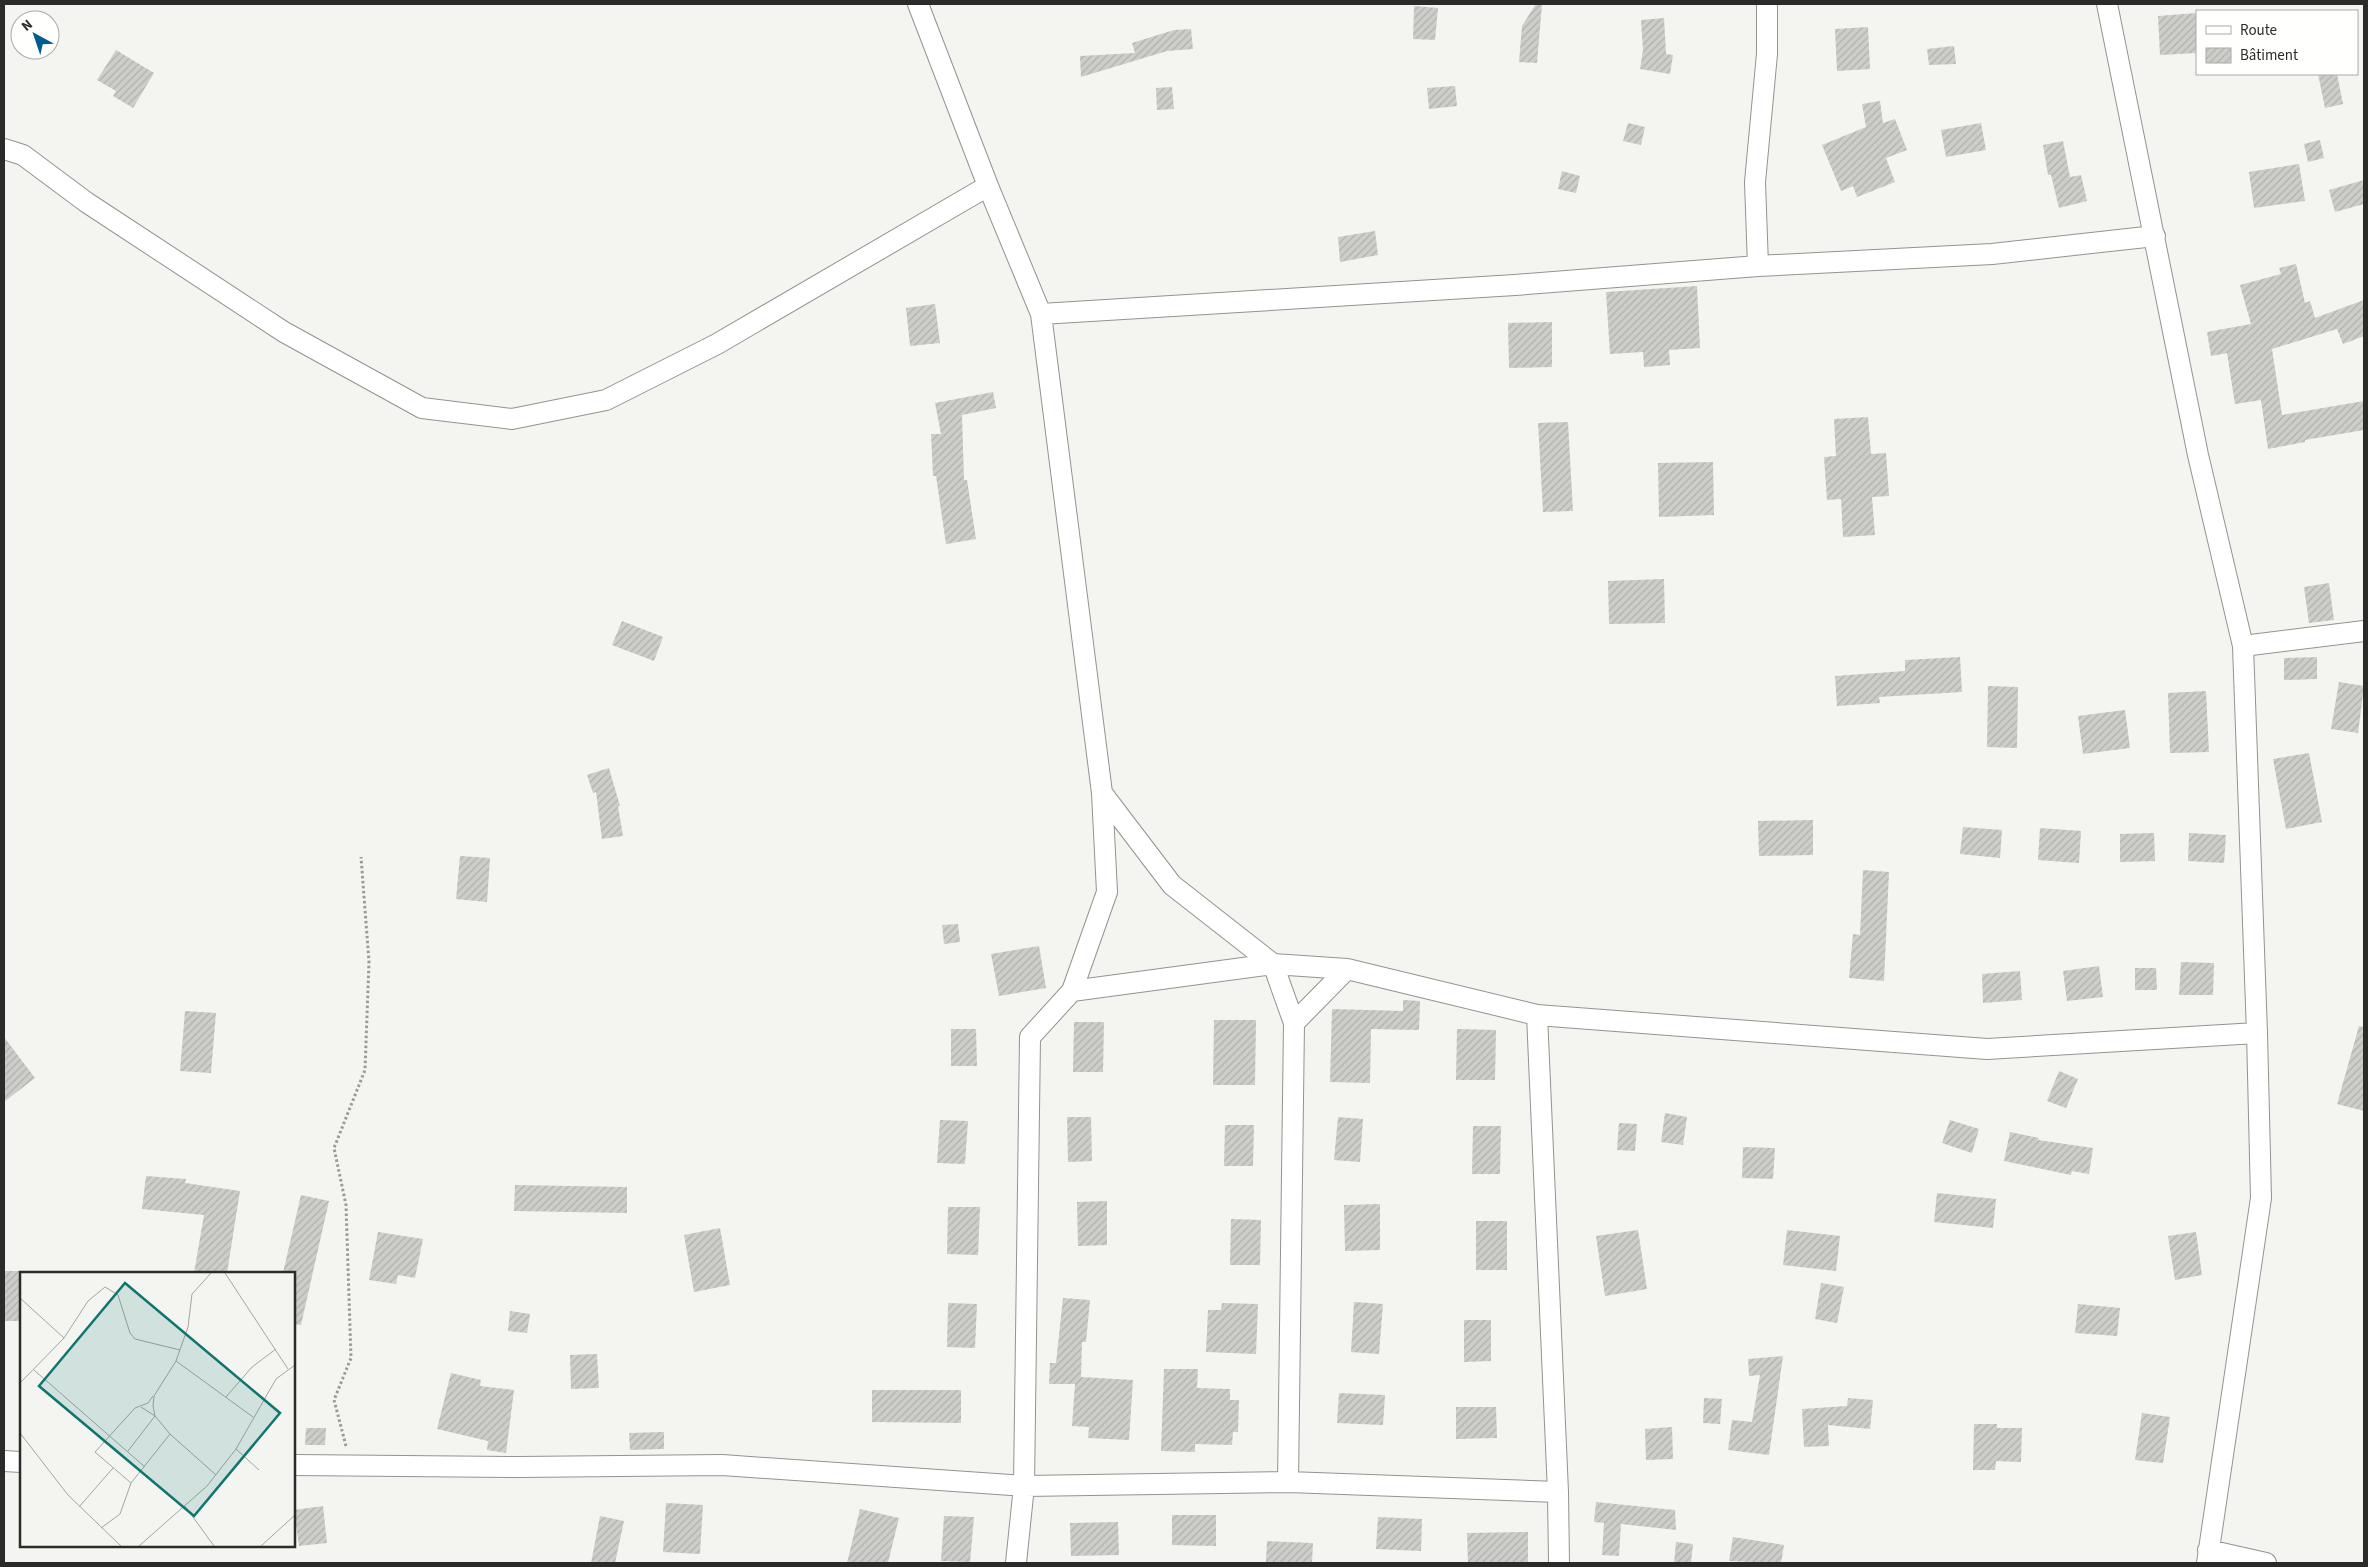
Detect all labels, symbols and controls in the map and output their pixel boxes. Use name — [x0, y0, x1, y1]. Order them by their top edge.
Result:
north arrow — [10, 10, 60, 60]
legend — [2196, 10, 2358, 75]
text: N — [17, 15, 37, 36]
text: Route — [2240, 20, 2277, 41]
text: Bâtiment — [2240, 45, 2298, 66]
inset map — [20, 1272, 295, 1547]

